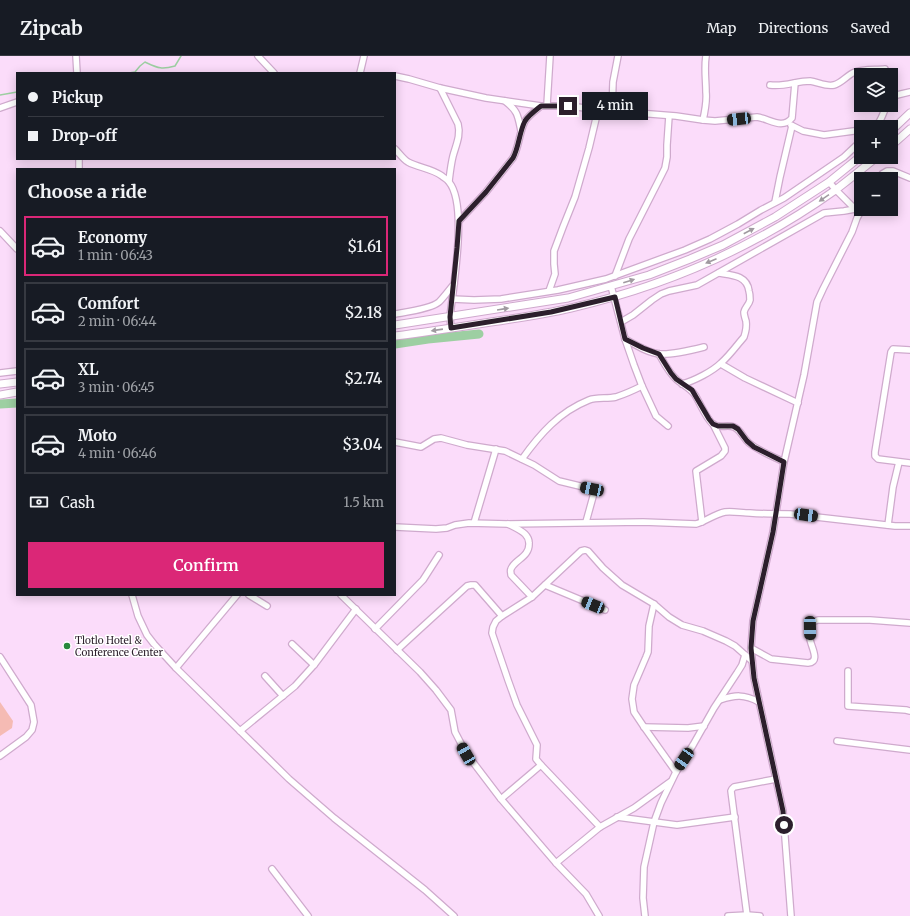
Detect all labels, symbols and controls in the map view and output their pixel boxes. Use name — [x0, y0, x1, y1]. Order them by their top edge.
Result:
text: Zipcab — [20, 16, 83, 40]
text: Map — [706, 19, 736, 37]
text: Directions — [758, 19, 828, 37]
text: Saved — [850, 19, 890, 37]
map controls — [854, 68, 898, 216]
button: layers — [854, 68, 898, 112]
text: Pickup — [52, 88, 103, 107]
callout: 4 min — [582, 92, 648, 120]
route end — [559, 97, 577, 115]
text: 4 min — [596, 97, 634, 114]
car — [726, 112, 752, 126]
button: + — [854, 120, 898, 164]
text: Drop-off — [52, 126, 117, 145]
button: − — [854, 172, 898, 216]
text: Choose a ride — [28, 180, 147, 203]
one-way arrow — [819, 194, 829, 202]
icon: car — [30, 228, 66, 264]
text: Economy — [78, 228, 147, 247]
one-way arrow — [744, 228, 755, 234]
text: $1.61 — [347, 237, 382, 256]
text: 1 min · 06:43 — [78, 247, 153, 264]
one-way arrow — [704, 259, 716, 265]
one-way arrow — [624, 278, 636, 284]
icon: car — [30, 294, 66, 330]
text: Comfort — [78, 294, 139, 313]
text: $2.18 — [344, 303, 382, 322]
one-way arrow — [497, 306, 509, 312]
text: 2 min · 06:44 — [78, 313, 157, 330]
one-way arrow — [430, 327, 443, 333]
icon: car — [30, 360, 66, 396]
text: XL — [78, 360, 99, 379]
text: $2.74 — [344, 369, 382, 388]
text: 3 min · 06:45 — [78, 379, 155, 396]
icon: car — [30, 426, 66, 462]
text: Moto — [78, 426, 117, 445]
text: $3.04 — [342, 435, 382, 454]
text: 4 min · 06:46 — [78, 445, 157, 462]
car — [579, 481, 605, 497]
icon: cash — [28, 491, 50, 513]
text: Cash — [60, 493, 95, 512]
text: 1.5 km — [343, 494, 384, 511]
car — [793, 507, 819, 523]
button: Confirm — [28, 542, 384, 588]
car — [580, 595, 606, 615]
car — [804, 616, 816, 640]
place label: Tlotlo Hotel & Conference Center — [75, 634, 163, 659]
marker: Tlotlo Hotel & Conference Center — [62, 641, 72, 651]
car — [455, 741, 477, 767]
car — [672, 746, 696, 772]
route start — [775, 816, 793, 834]

